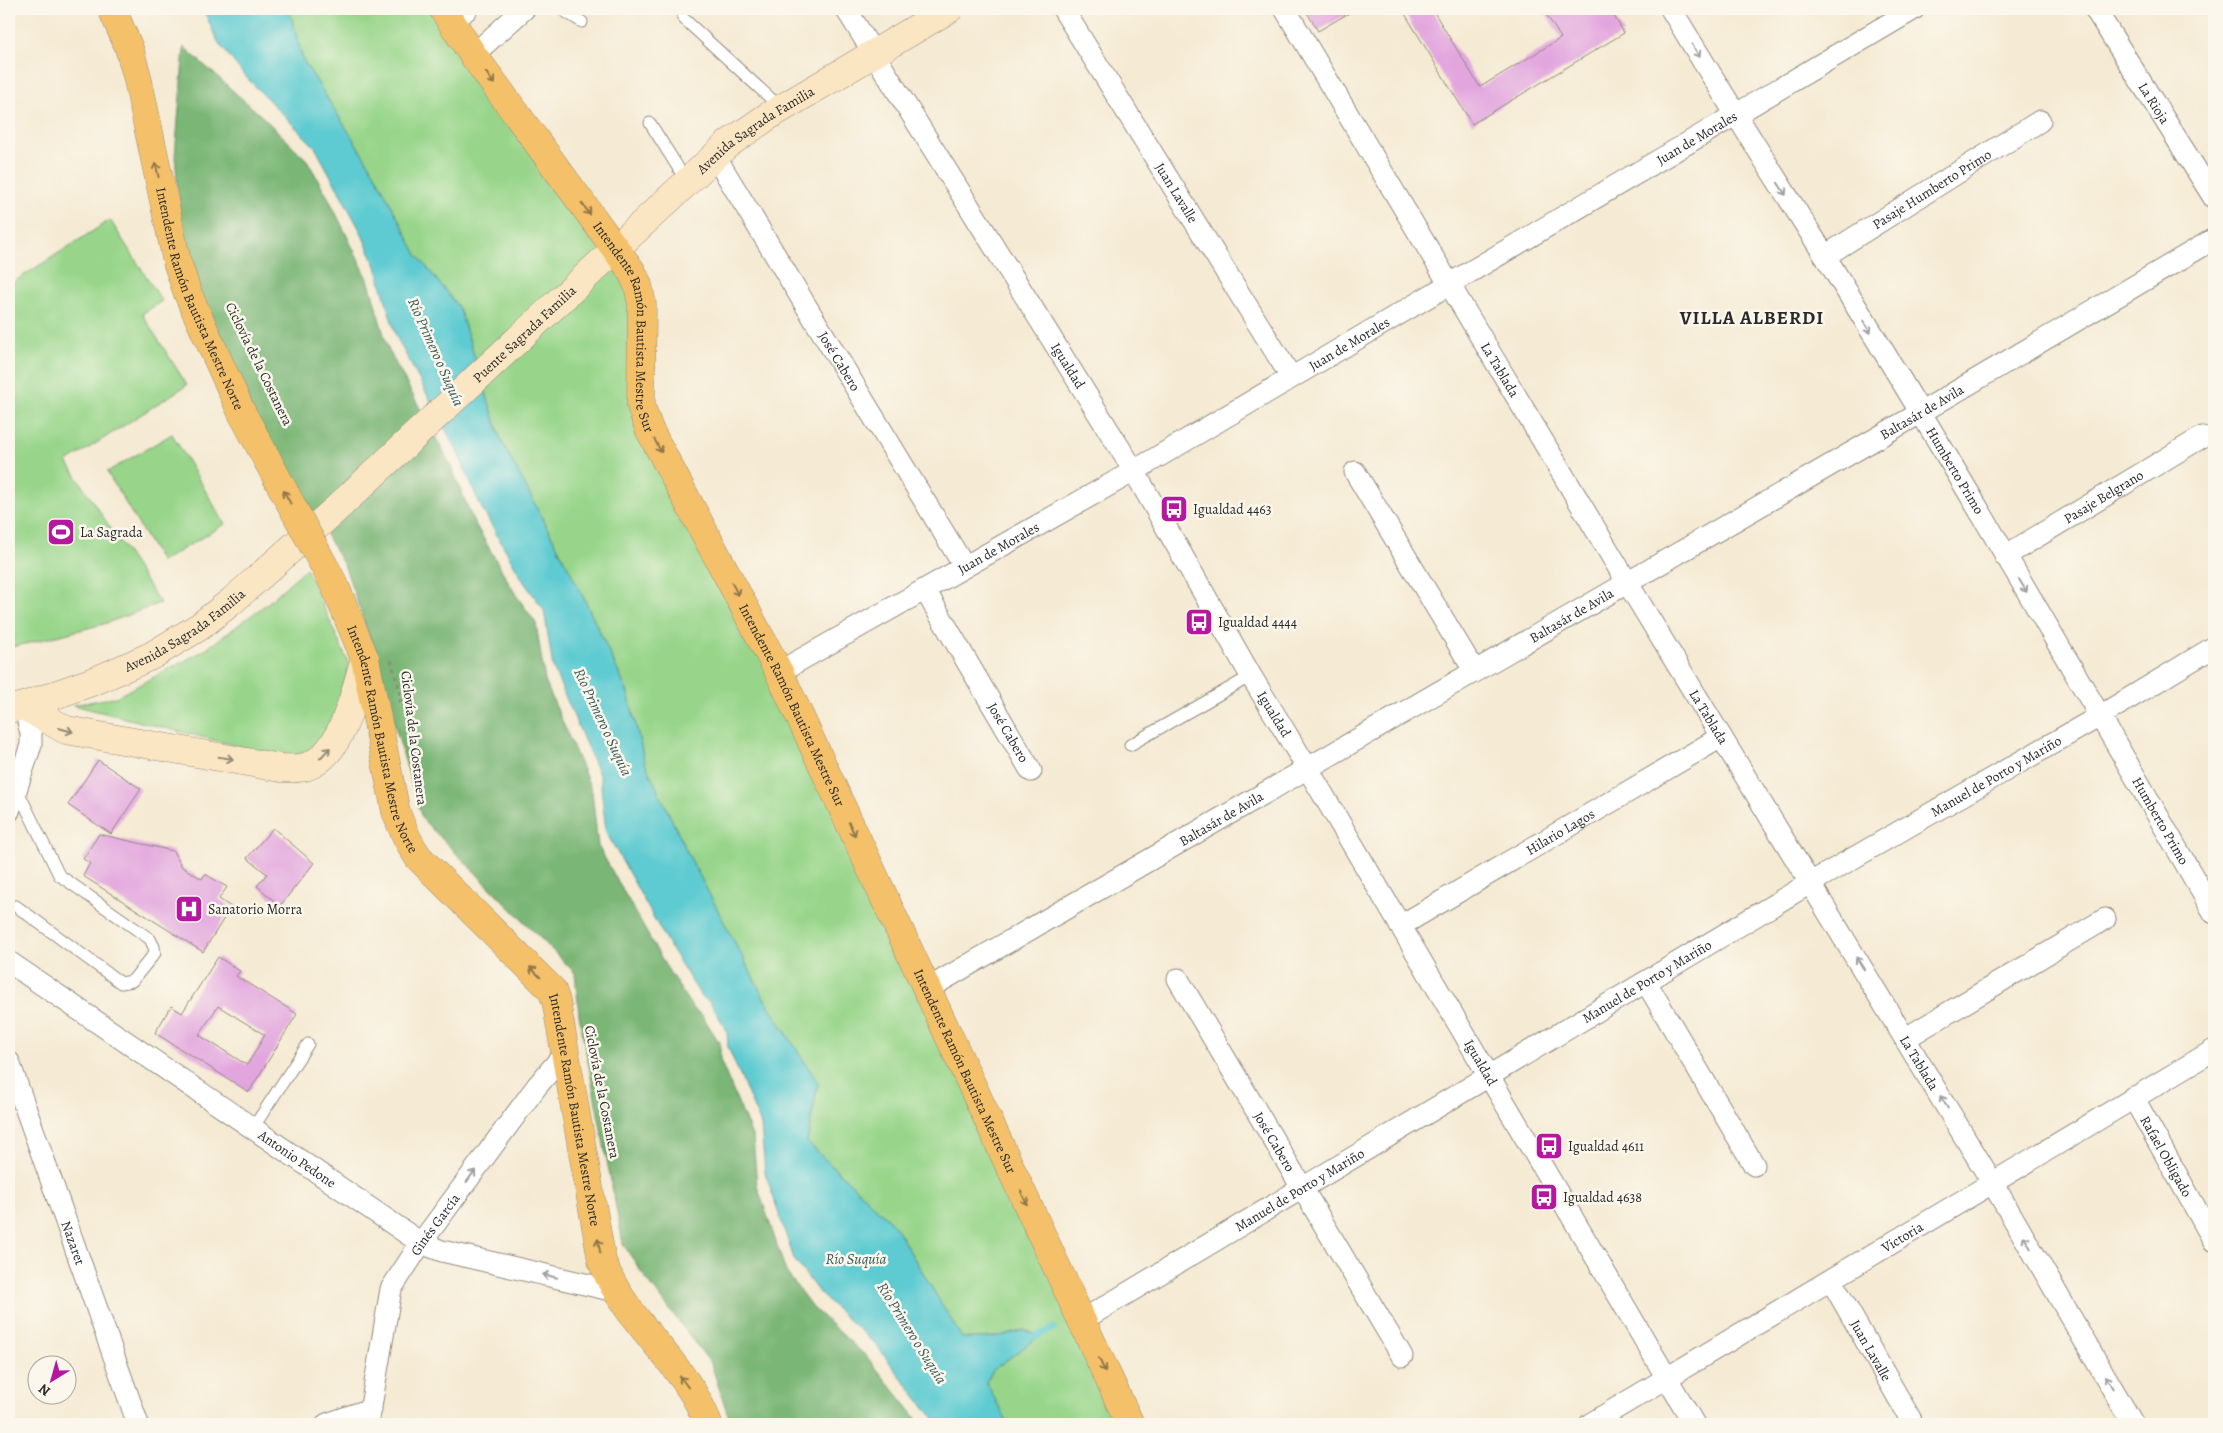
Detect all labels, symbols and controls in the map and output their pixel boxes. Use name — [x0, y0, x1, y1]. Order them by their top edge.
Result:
one-way arrow — [1692, 43, 1702, 57]
one-way arrow — [485, 71, 495, 85]
street label: La Rioja — [2134, 78, 2175, 128]
street label: Avenida Sagrada Familia — [692, 81, 818, 179]
street label: Juan de Morales — [1653, 106, 1741, 169]
street label: Pasaje Humberto Primo — [1869, 144, 1995, 234]
street label: Juan Lavalle — [1151, 159, 1203, 226]
one-way arrow — [152, 163, 161, 179]
one-way arrow — [1777, 181, 1787, 195]
street label: Intendente Ramón Bautista Mestre Norte — [152, 186, 249, 413]
one-way arrow — [581, 202, 592, 215]
street label: Intendente Ramón Bautista Mestre Sur — [589, 217, 659, 437]
street label: Puente Sagrada Familia — [468, 281, 580, 387]
water label: Río Primero o Suquía — [403, 295, 469, 409]
street label: Ciclovía de la Costanera — [221, 299, 297, 429]
district label: VILLA ALBERDI — [1679, 305, 1824, 331]
street label: Juan de Morales — [1305, 312, 1393, 375]
one-way arrow — [1863, 319, 1873, 333]
street label: José Cabero — [814, 328, 865, 395]
street label: Igualdad — [1047, 339, 1090, 392]
street label: La Tablada — [1476, 339, 1524, 401]
street label: Baltasár de Avila — [1876, 380, 1968, 444]
street label: Humberto Primo — [1922, 423, 1989, 518]
one-way arrow — [653, 438, 663, 453]
street label: Pasaje Belgrano — [2060, 465, 2147, 528]
one-way arrow — [282, 490, 292, 505]
bus stop icon: Igualdad 4463 — [1159, 494, 1189, 524]
place label: Igualdad 4463 — [1193, 500, 1272, 519]
sports icon: La Sagrada — [46, 517, 76, 547]
street label: Juan de Morales — [954, 517, 1043, 579]
place label: La Sagrada — [80, 523, 143, 542]
one-way arrow — [2018, 579, 2028, 593]
one-way arrow — [730, 581, 740, 596]
street label: Baltasár de Avila — [1526, 583, 1617, 647]
street label: Avenida Sagrada Familia — [120, 584, 249, 677]
street label: Intendente Ramón Bautista Mestre Sur — [735, 600, 850, 810]
bus stop icon: Igualdad 4444 — [1184, 607, 1214, 637]
place label: Igualdad 4444 — [1218, 613, 1297, 632]
street label: Intendente Ramón Bautista Mestre Norte — [342, 622, 423, 857]
water label: Río Primero o Suquía — [569, 665, 637, 779]
street label: Ciclovía de la Costanera — [396, 670, 432, 807]
street label: La Tablada — [1685, 686, 1733, 748]
street label: Igualdad — [1253, 687, 1296, 741]
street label: José Cabero — [983, 699, 1033, 766]
one-way arrow — [58, 725, 74, 735]
street label: Manuel de Porto y Mariño — [1927, 731, 2065, 821]
one-way arrow — [319, 747, 331, 759]
one-way arrow — [218, 754, 234, 764]
street label: Humberto Primo — [2128, 773, 2194, 868]
street label: Baltasár de Avila — [1175, 786, 1267, 850]
street label: Hilario Lagos — [1522, 804, 1598, 859]
one-way arrow — [848, 821, 858, 836]
hospital icon: Sanatorio Morra — [174, 894, 204, 924]
place label: Sanatorio Morra — [208, 900, 303, 919]
street label: Manuel de Porto y Mariño — [1578, 935, 1715, 1027]
one-way arrow — [1854, 956, 1865, 970]
one-way arrow — [529, 966, 541, 978]
street label: Intendente Ramón Bautista Mestre Sur — [909, 966, 1021, 1177]
street label: Intendente Ramón Bautista Mestre Norte — [544, 990, 605, 1228]
street label: Ciclovía de la Costanera — [580, 1024, 624, 1161]
street label: La Tablada — [1895, 1032, 1944, 1094]
street label: Igualdad — [1460, 1036, 1502, 1089]
one-way arrow — [1939, 1095, 1949, 1109]
street label: José Cabero — [1249, 1108, 1300, 1175]
street label: Rafael Obligado — [2136, 1112, 2197, 1200]
street label: Antonio Pedone — [254, 1125, 340, 1192]
bus stop icon: Igualdad 4611 — [1534, 1131, 1564, 1161]
place label: Igualdad 4611 — [1568, 1137, 1644, 1156]
street label: Manuel de Porto y Mariño — [1231, 1143, 1368, 1236]
one-way arrow — [466, 1169, 476, 1183]
bus stop icon: Igualdad 4638 — [1529, 1182, 1559, 1212]
place label: Igualdad 4638 — [1563, 1188, 1642, 1207]
street label: Ginés García — [406, 1189, 464, 1259]
one-way arrow — [1020, 1190, 1030, 1205]
street label: Victoria — [1877, 1217, 1927, 1257]
street label: Nazaret — [57, 1218, 90, 1268]
one-way arrow — [2021, 1235, 2031, 1249]
one-way arrow — [594, 1238, 604, 1254]
water label: Río Suquía — [826, 1249, 887, 1269]
one-way arrow — [543, 1271, 559, 1280]
water label: Río Primero o Suquía — [873, 1278, 951, 1388]
street label: Juan Lavalle — [1846, 1316, 1896, 1384]
north arrow — [28, 1356, 78, 1406]
one-way arrow — [1098, 1357, 1107, 1372]
one-way arrow — [679, 1376, 690, 1389]
one-way arrow — [2103, 1376, 2113, 1390]
text: N — [35, 1379, 54, 1401]

